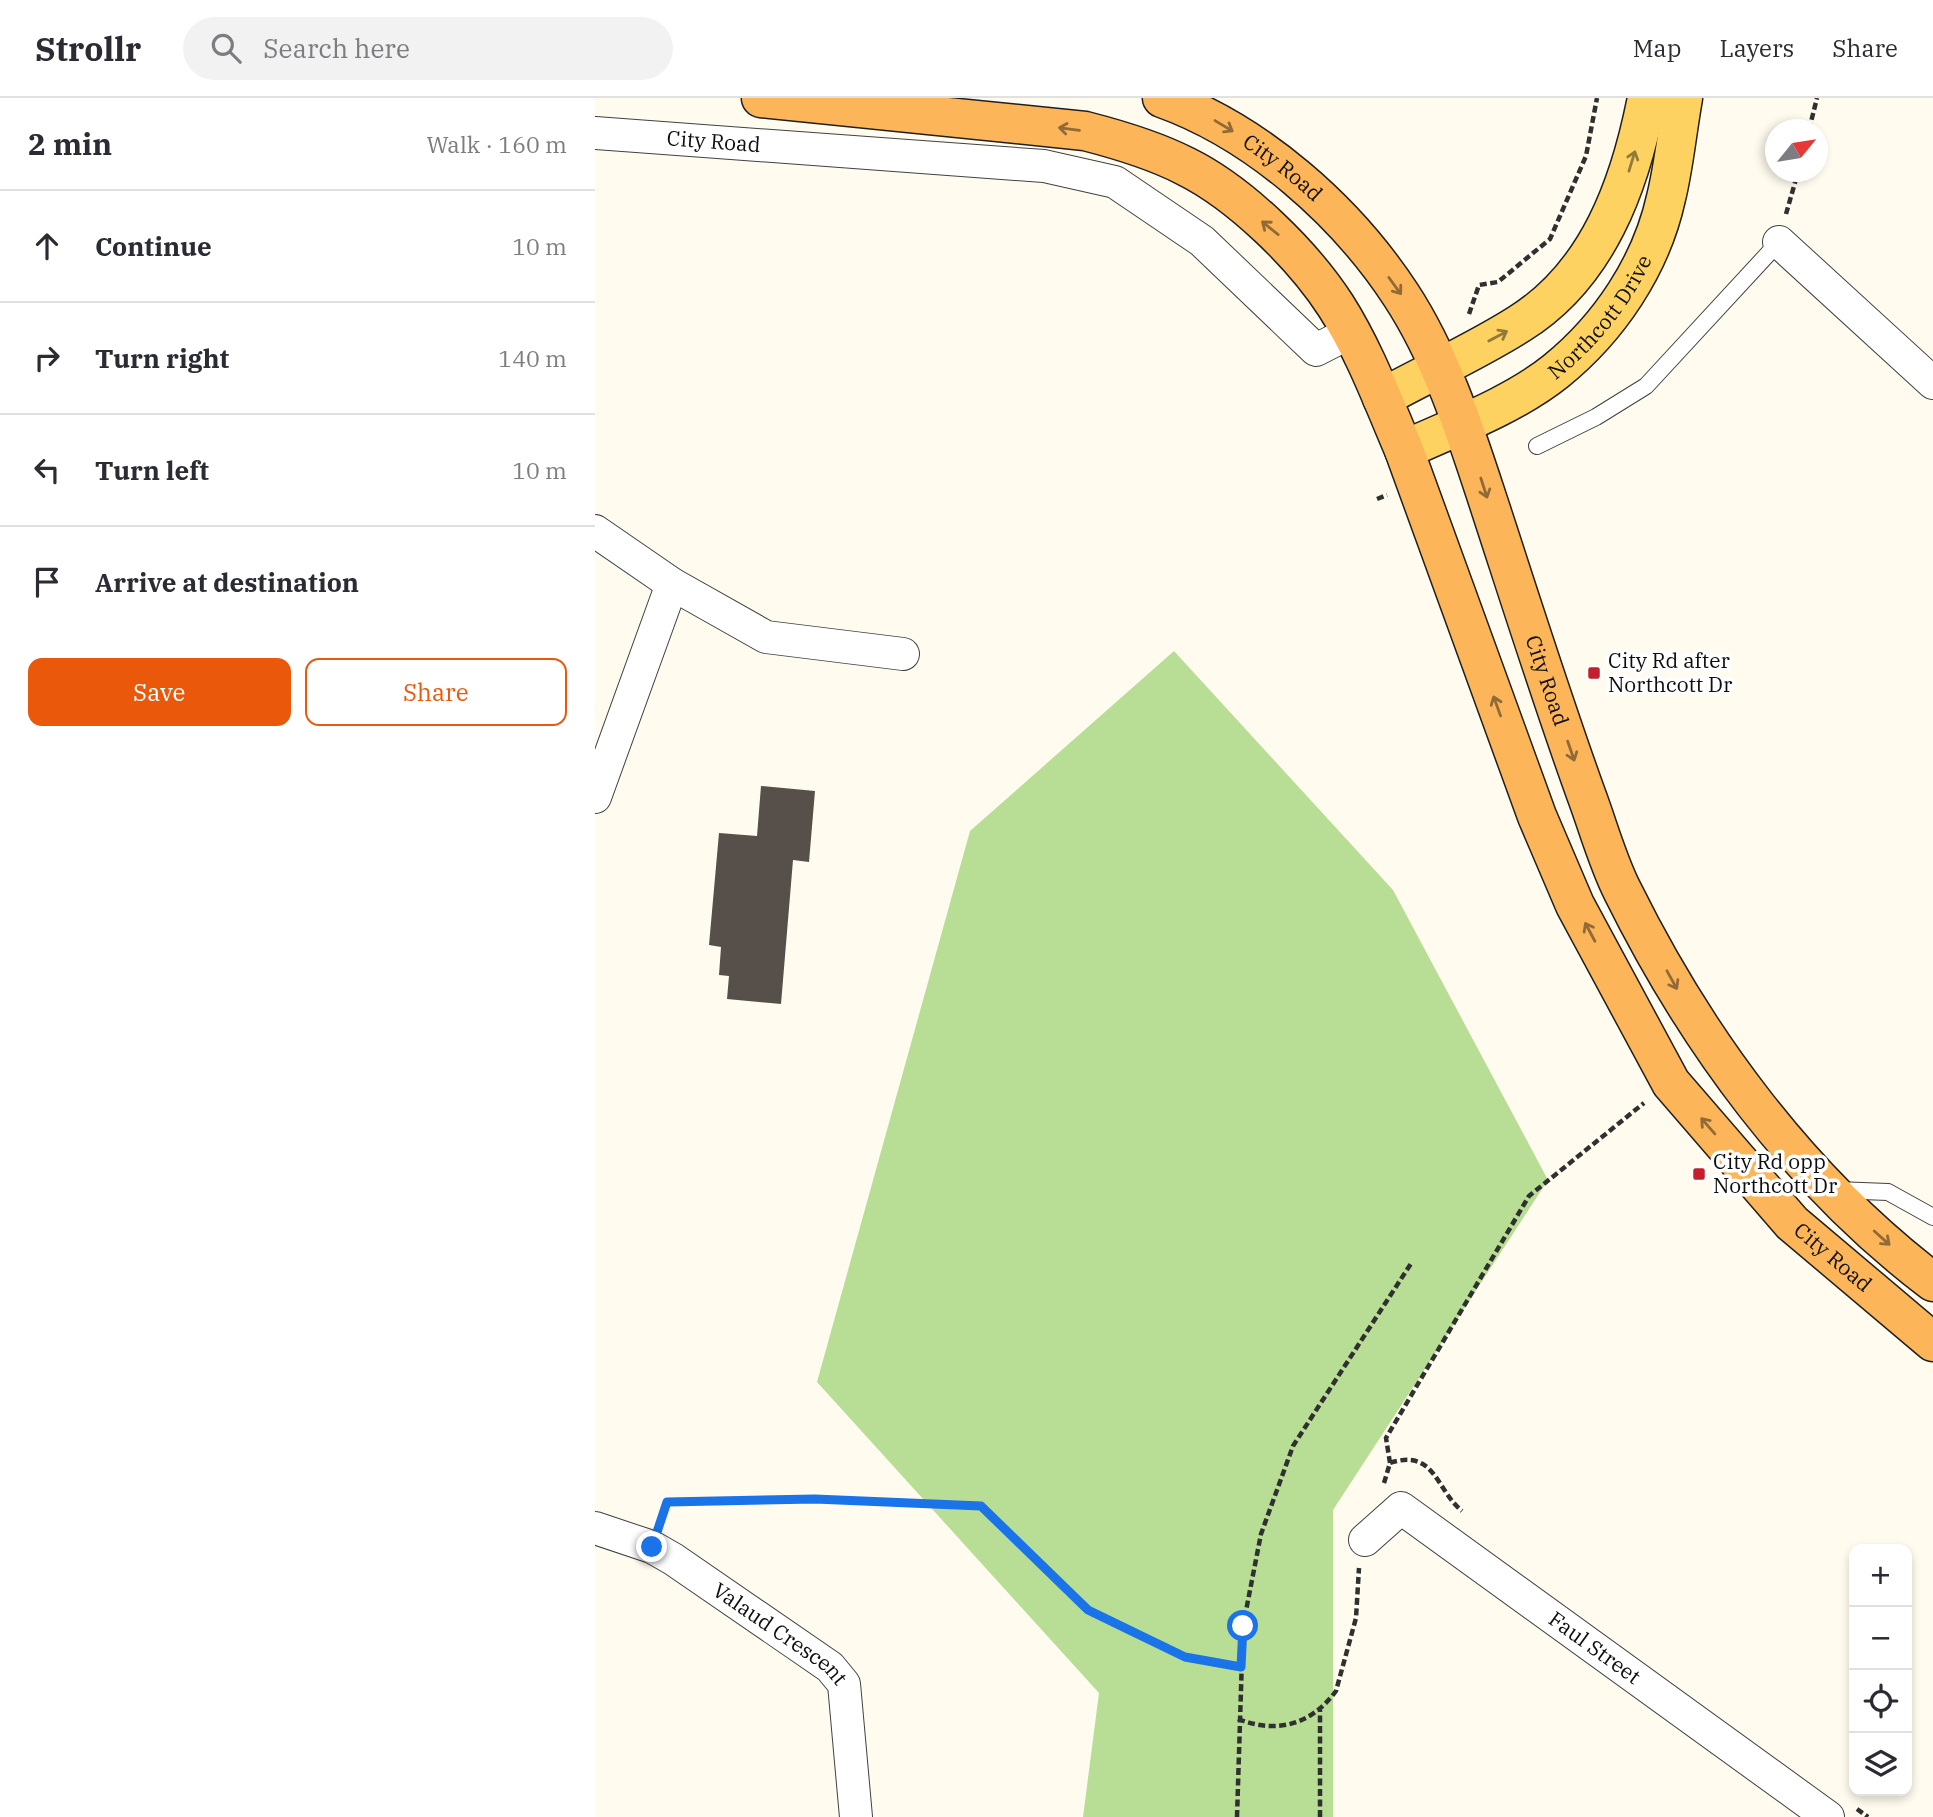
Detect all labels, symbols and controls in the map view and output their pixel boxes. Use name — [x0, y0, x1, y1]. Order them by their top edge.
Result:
search box — [183, 17, 673, 80]
text: Strollr — [35, 27, 141, 70]
icon: search — [207, 29, 245, 67]
text: Search here — [263, 31, 410, 65]
text: Map — [1633, 32, 1681, 64]
text: Layers — [1719, 32, 1794, 64]
text: Share — [1832, 32, 1898, 64]
one-way arrow — [1214, 119, 1234, 133]
north arrow — [1765, 119, 1828, 182]
one-way arrow — [1058, 122, 1081, 135]
street label: City Road — [666, 123, 762, 158]
text: 2 min — [28, 124, 112, 163]
street label: City Road — [1238, 127, 1329, 207]
text: Walk · 160 m — [426, 129, 567, 159]
one-way arrow — [1627, 150, 1640, 172]
one-way arrow — [1261, 220, 1279, 236]
icon: ahead — [28, 227, 66, 265]
text: Continue — [95, 229, 212, 263]
text: 10 m — [512, 231, 567, 261]
street label: Northcott Drive — [1542, 250, 1658, 385]
one-way arrow — [1387, 277, 1402, 295]
one-way arrow — [1487, 328, 1507, 342]
icon: right — [28, 339, 66, 377]
text: Turn right — [95, 341, 229, 375]
text: 140 m — [498, 343, 567, 373]
icon: left — [28, 451, 66, 489]
text: Turn left — [95, 453, 209, 487]
text: 10 m — [512, 455, 567, 485]
one-way arrow — [1478, 477, 1491, 499]
icon: arrive — [28, 563, 66, 601]
text: Arrive at destination — [95, 565, 359, 599]
street label: City Road — [1520, 631, 1576, 730]
place label: City Rd after Northcott Dr — [1608, 646, 1733, 698]
button: Save — [28, 658, 291, 726]
button: Share — [305, 658, 567, 726]
marker: City Rd after Northcott Dr — [1586, 665, 1602, 681]
one-way arrow — [1490, 695, 1502, 717]
one-way arrow — [1565, 739, 1578, 761]
one-way arrow — [1583, 922, 1596, 943]
one-way arrow — [1665, 970, 1679, 990]
one-way arrow — [1700, 1117, 1716, 1135]
place label: City Rd opp Northcott Dr — [1713, 1147, 1838, 1199]
marker: City Rd opp Northcott Dr — [1691, 1166, 1707, 1182]
street label: City Road — [1788, 1216, 1878, 1298]
one-way arrow — [1873, 1230, 1891, 1246]
route end — [636, 1531, 667, 1562]
map controls — [1849, 1544, 1912, 1796]
button: + — [1849, 1544, 1912, 1607]
street label: Valaud Crescent — [708, 1576, 854, 1691]
street label: Faul Street — [1544, 1605, 1647, 1690]
button: − — [1849, 1607, 1912, 1670]
route start — [1227, 1610, 1258, 1641]
button: locate — [1849, 1670, 1912, 1733]
button: layers — [1849, 1733, 1912, 1796]

